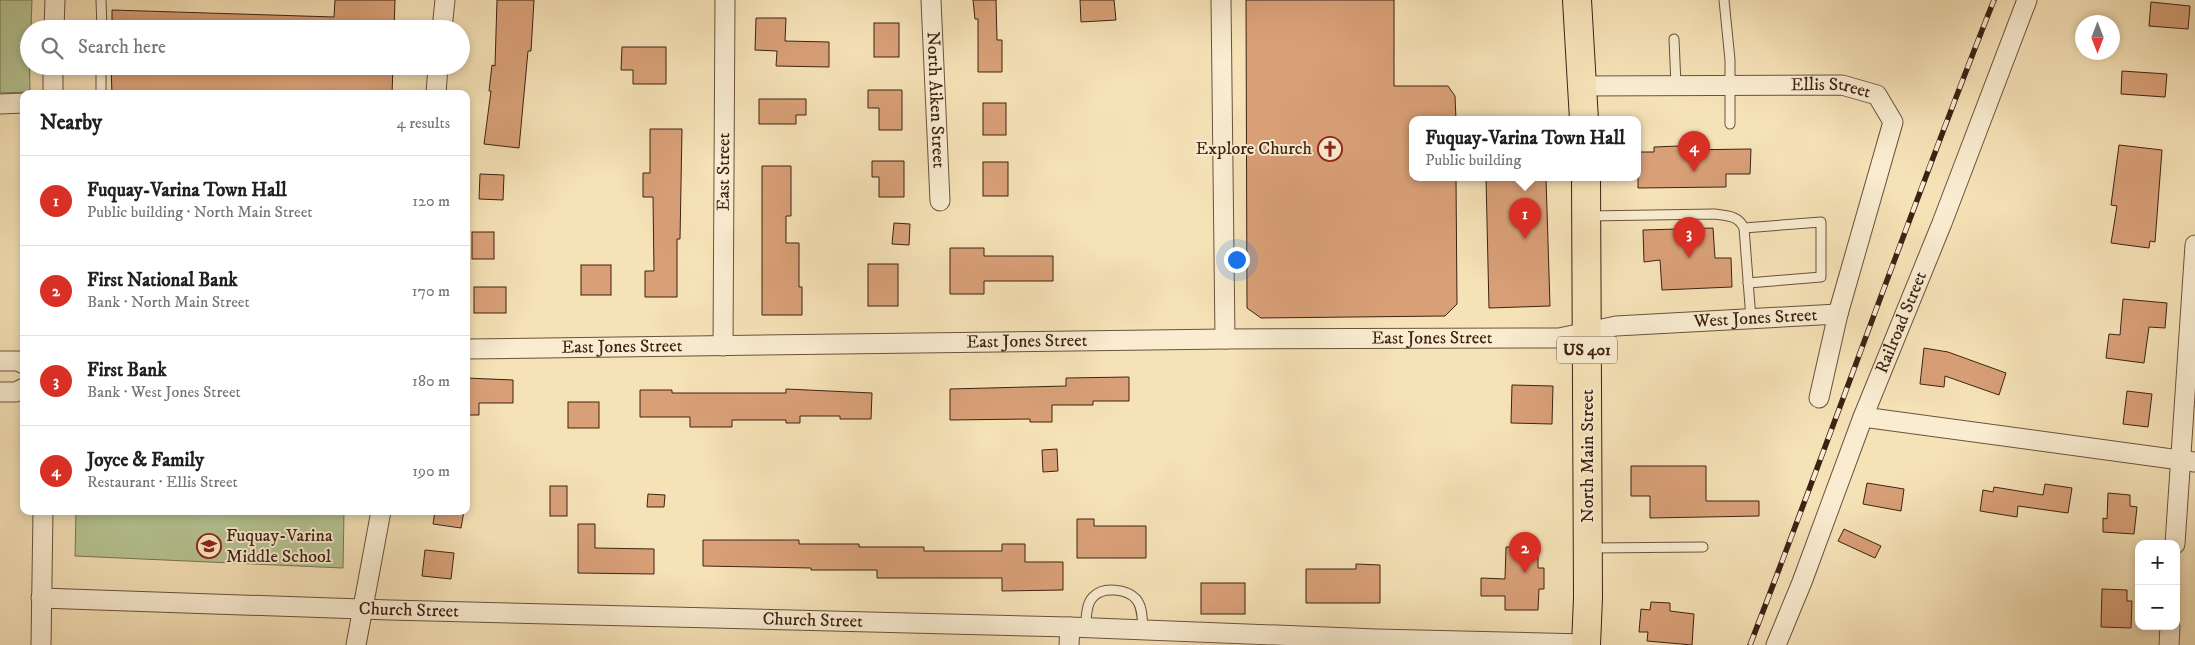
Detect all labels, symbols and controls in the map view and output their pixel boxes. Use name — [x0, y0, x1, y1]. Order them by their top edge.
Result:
north arrow — [2075, 15, 2120, 60]
search box — [20, 20, 470, 75]
street label: North Aiken Street — [921, 31, 950, 169]
icon: search — [38, 34, 66, 62]
text: Search here — [78, 36, 166, 59]
street label: Ellis Street — [1791, 74, 1873, 104]
text: Nearby — [40, 110, 102, 136]
text: 4 results — [397, 113, 450, 133]
popup — [1409, 116, 1641, 181]
text: Fuquay-Varina Town Hall — [1425, 127, 1625, 150]
pin: 4 — [1678, 131, 1710, 172]
street label: East Street — [713, 132, 735, 211]
church icon: Explore Church — [1317, 136, 1343, 162]
place label: Explore Church — [1196, 138, 1313, 160]
text: Public building — [1425, 150, 1521, 170]
text: Fuquay-Varina Town Hall — [87, 179, 287, 202]
text: 1 — [53, 191, 59, 211]
text: 120 m — [412, 191, 450, 211]
pin: 1 — [1509, 198, 1541, 239]
text: Public building · North Main Street — [87, 202, 312, 222]
pin: 3 — [1673, 217, 1705, 258]
your location — [1224, 247, 1250, 273]
street label: Railroad Street — [1871, 268, 1932, 377]
text: First National Bank — [87, 269, 238, 292]
text: 2 — [52, 281, 60, 301]
text: 170 m — [412, 281, 450, 301]
text: Bank · North Main Street — [87, 292, 250, 312]
street label: West Jones Street — [1692, 304, 1818, 333]
street label: East Jones Street — [1371, 327, 1493, 350]
street label: East Jones Street — [966, 330, 1088, 353]
street label: East Jones Street — [561, 335, 683, 359]
road number: US 401 — [1557, 336, 1617, 364]
text: First Bank — [87, 359, 167, 382]
text: 3 — [53, 371, 59, 391]
text: 180 m — [412, 371, 450, 391]
text: Bank · West Jones Street — [87, 382, 241, 402]
street label: North Main Street — [1577, 389, 1599, 523]
text: Joyce & Family — [87, 449, 204, 472]
text: 4 — [51, 461, 61, 481]
text: 190 m — [412, 461, 450, 481]
text: Restaurant · Ellis Street — [87, 472, 238, 492]
place label: Fuquay-Varina Middle School — [226, 525, 333, 568]
pin: 2 — [1509, 532, 1541, 573]
school or university icon: Fuquay-Varina Middle School — [196, 533, 222, 559]
map controls — [2135, 540, 2180, 630]
button: + — [2135, 540, 2180, 585]
button: − — [2135, 585, 2180, 630]
street label: Church Street — [358, 598, 459, 623]
street label: Church Street — [762, 608, 863, 633]

